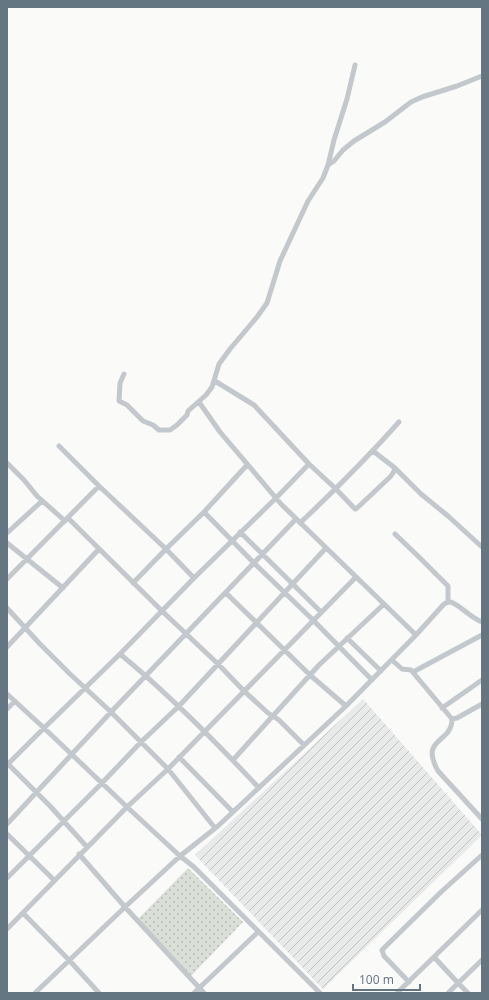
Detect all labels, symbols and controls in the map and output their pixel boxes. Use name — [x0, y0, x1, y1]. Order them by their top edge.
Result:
scale bar — [353, 966, 420, 992]
text: 100 m — [359, 971, 394, 988]

